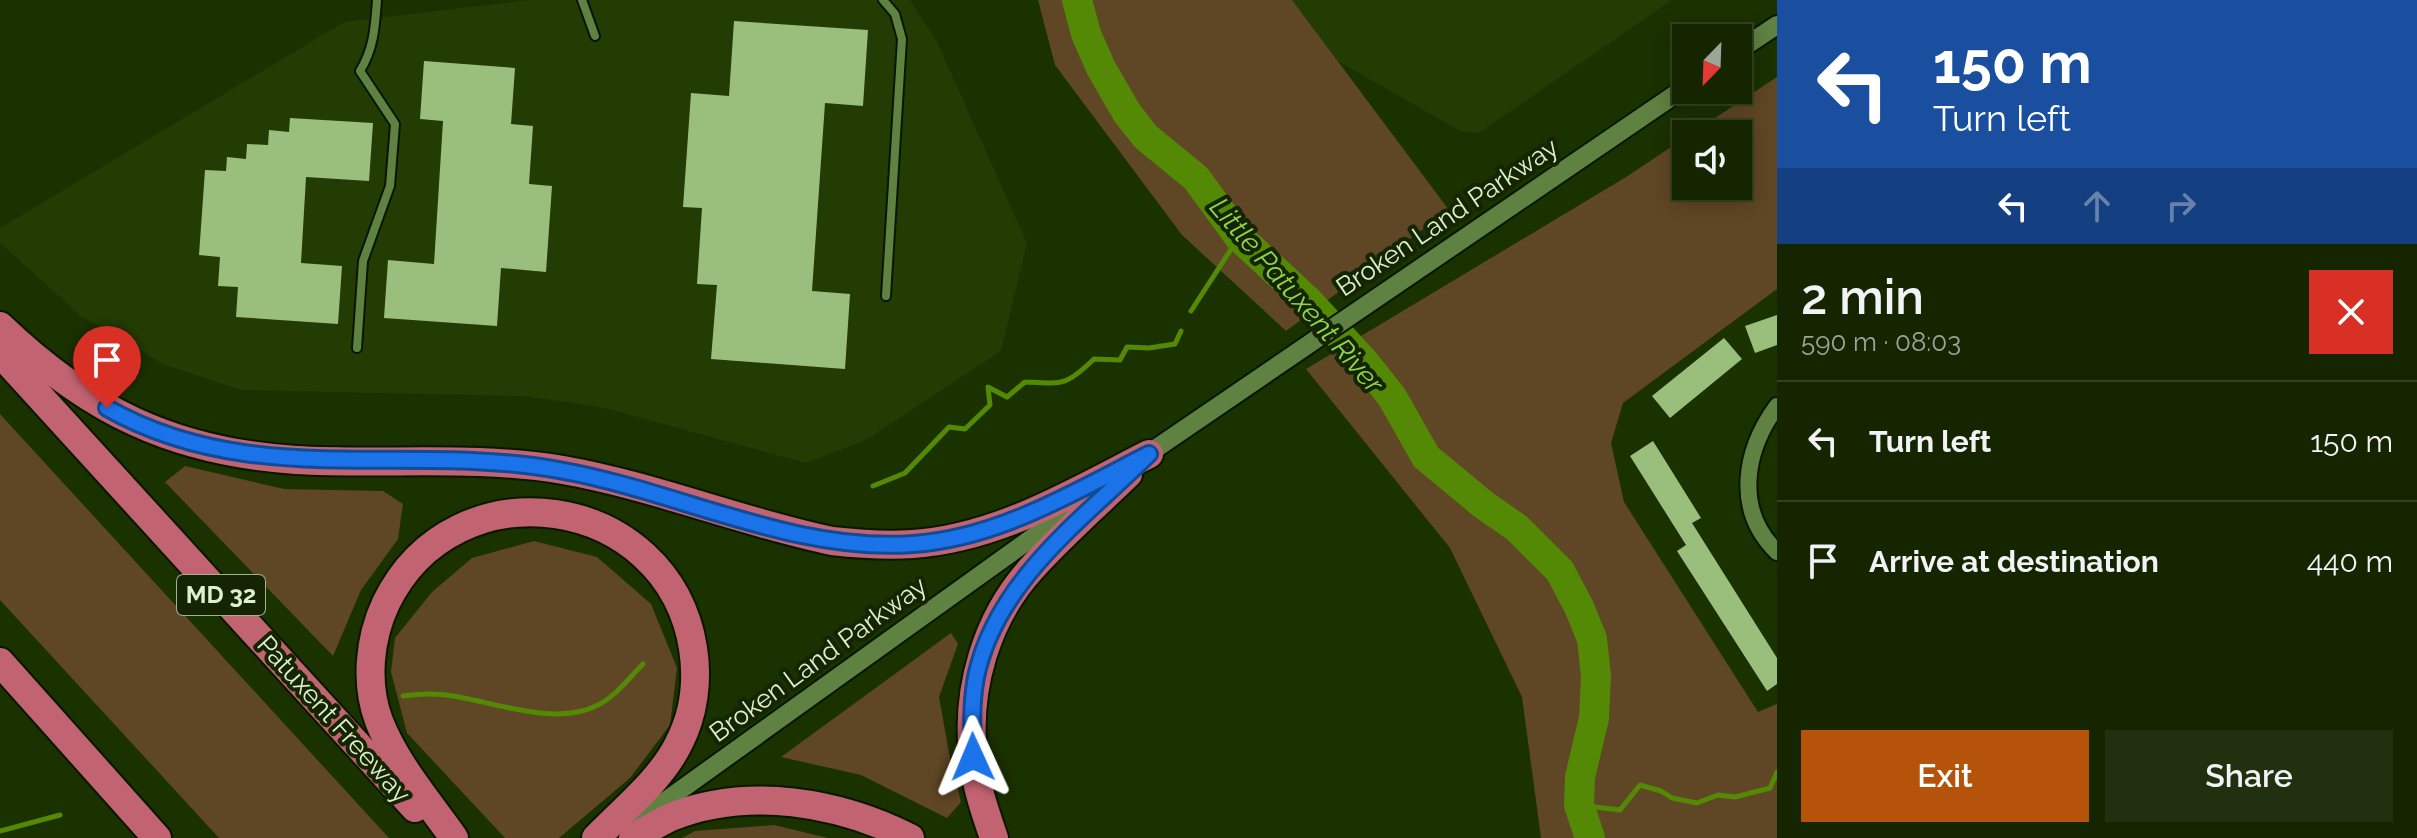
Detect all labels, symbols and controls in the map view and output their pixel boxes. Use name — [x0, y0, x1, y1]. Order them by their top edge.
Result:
north arrow — [1672, 24, 1752, 104]
map controls — [1672, 24, 1752, 200]
text: 150 m — [1933, 30, 2092, 96]
icon: left — [1801, 32, 1905, 136]
text: Turn left — [1933, 97, 2071, 139]
button: sound — [1672, 120, 1752, 200]
street label: Broken Land Parkway — [1331, 132, 1563, 302]
icon: left — [1991, 184, 2035, 228]
icon: ahead — [2075, 184, 2119, 228]
icon: right — [2159, 184, 2203, 228]
water label: Little Patuxent River — [1203, 191, 1391, 401]
text: 2 min — [1801, 269, 1924, 325]
button: close — [2309, 270, 2393, 354]
pin — [73, 326, 141, 408]
text: 590 m · 08:03 — [1801, 327, 1961, 357]
icon: arrive — [85, 338, 129, 382]
icon: left — [1801, 419, 1845, 463]
text: Turn left — [1869, 424, 1991, 459]
text: 150 m — [2310, 424, 2393, 459]
icon: arrive — [1801, 539, 1845, 583]
text: Arrive at destination — [1869, 544, 2159, 579]
text: 440 m — [2307, 544, 2393, 579]
street label: Broken Land Parkway — [704, 570, 932, 748]
road number: MD 32 — [177, 575, 265, 615]
street label: Patuxent Freeway — [251, 629, 417, 809]
position arrow — [931, 715, 1015, 799]
button: Exit — [1801, 730, 2089, 822]
button: Share — [2105, 730, 2393, 822]

